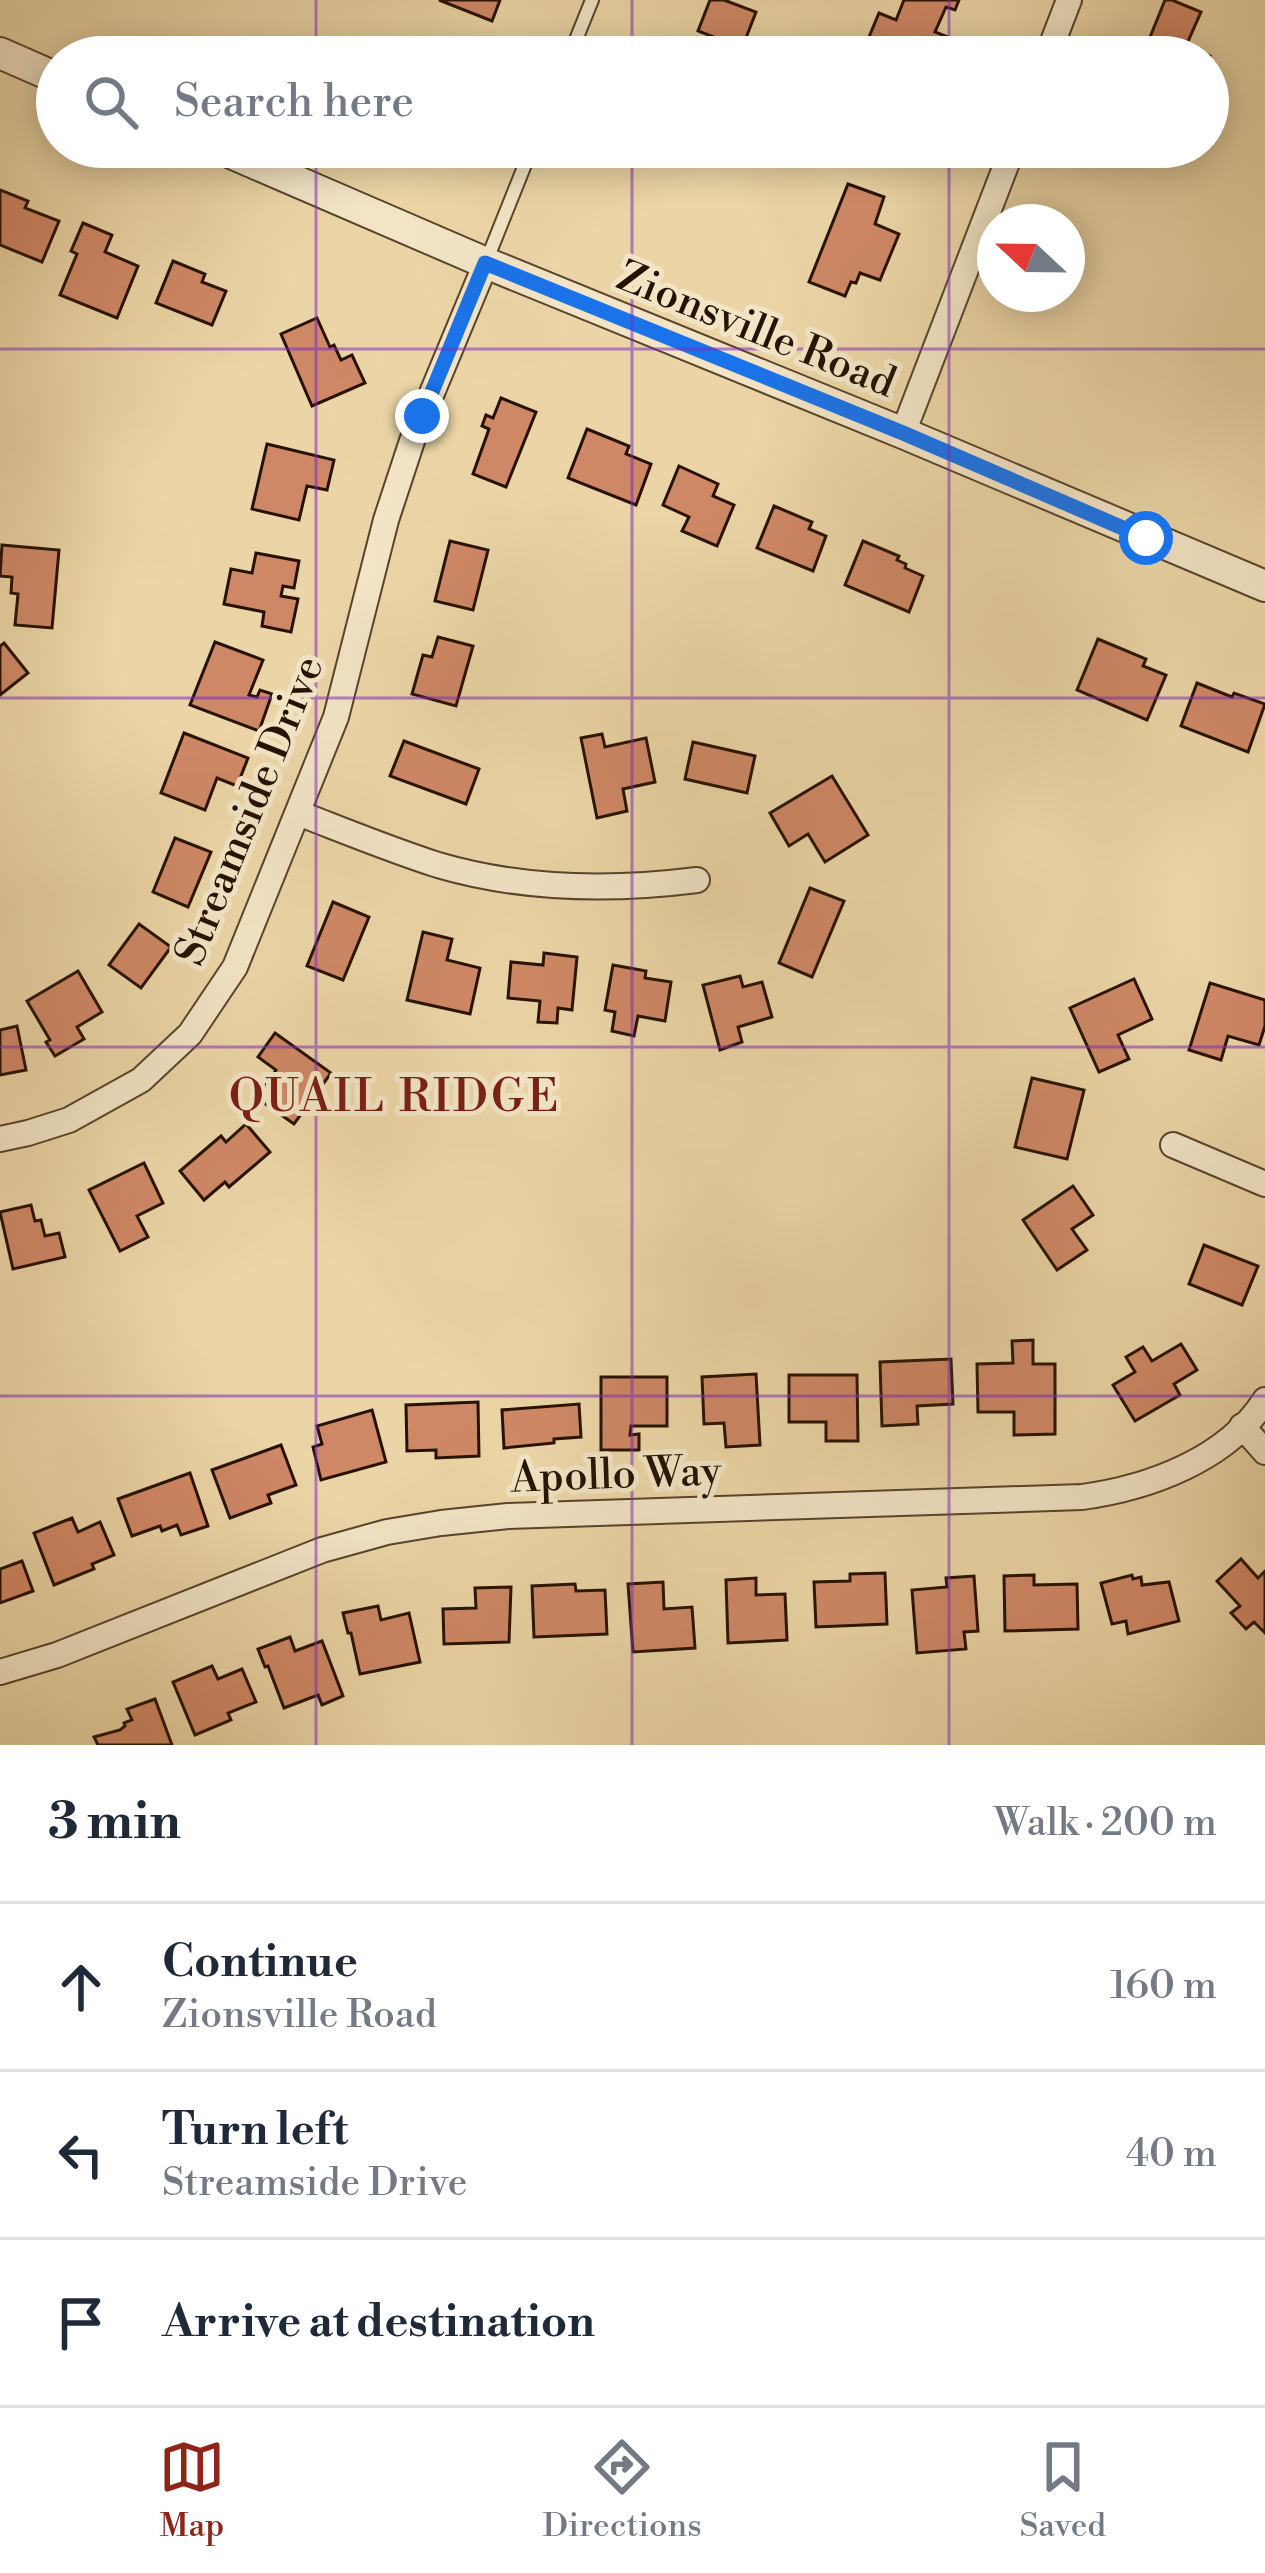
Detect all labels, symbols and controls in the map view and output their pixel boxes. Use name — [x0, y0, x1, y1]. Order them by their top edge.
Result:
search box — [36, 36, 1229, 168]
icon: search — [78, 69, 144, 135]
text: Search here — [174, 74, 414, 131]
north arrow — [977, 204, 1085, 312]
street label: Zionsville Road — [609, 250, 903, 410]
route end — [395, 389, 449, 443]
route start — [1119, 511, 1173, 565]
street label: Streamside Drive — [164, 649, 337, 973]
district label: QUAIL RIDGE — [229, 1069, 561, 1126]
street label: Apollo Way — [509, 1445, 723, 1507]
text: 3 min — [48, 1791, 181, 1855]
text: Walk · 200 m — [994, 1799, 1217, 1848]
text: Continue — [162, 1934, 358, 1991]
icon: ahead — [48, 1954, 114, 2020]
text: 160 m — [1110, 1962, 1217, 2011]
text: Zionsville Road — [162, 1991, 437, 2040]
text: Turn left — [162, 2102, 348, 2159]
icon: left — [48, 2122, 114, 2188]
text: 40 m — [1126, 2130, 1217, 2179]
text: Streamside Drive — [162, 2159, 467, 2208]
icon: arrive — [48, 2290, 114, 2356]
text: Arrive at destination — [162, 2294, 595, 2351]
tab: Map — [159, 2434, 225, 2547]
tab: Directions — [543, 2434, 702, 2547]
tab: Saved — [1019, 2434, 1106, 2547]

